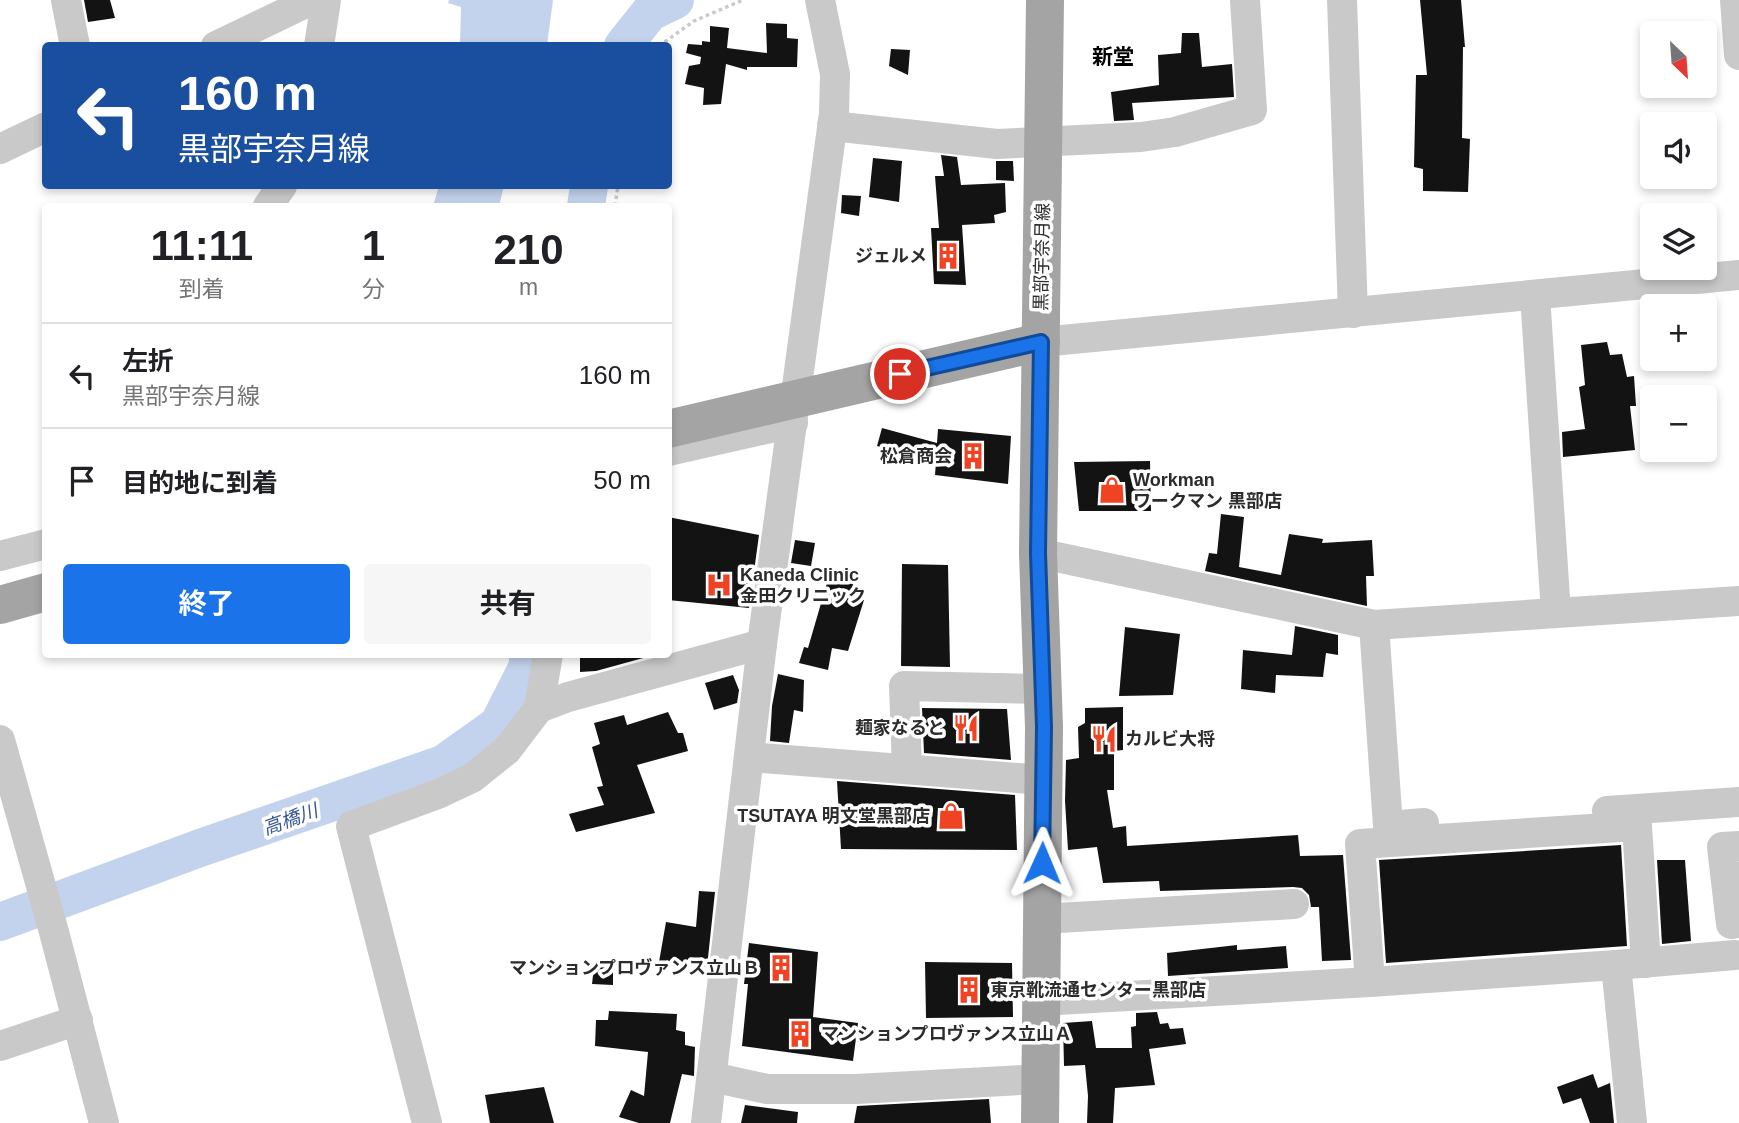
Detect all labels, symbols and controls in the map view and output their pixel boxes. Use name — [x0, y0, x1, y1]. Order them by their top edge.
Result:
north arrow — [1640, 21, 1717, 98]
map controls — [1640, 21, 1717, 462]
district label: 新堂 — [1092, 45, 1134, 68]
text: 160 m — [178, 66, 317, 120]
icon: left — [63, 70, 154, 161]
button: sound — [1640, 112, 1717, 189]
text: 黒部宇奈月線 — [178, 131, 370, 167]
street label: 黒部宇奈月線 — [1031, 203, 1053, 311]
button: layers — [1640, 203, 1717, 280]
text: 11:11 — [150, 222, 253, 269]
text: 1 — [362, 222, 385, 269]
text: 210 — [493, 226, 564, 273]
building icon: ジェルメ — [933, 241, 963, 271]
place label: ジェルメ — [855, 246, 927, 266]
text: m — [519, 274, 538, 300]
text: 到着 — [179, 276, 225, 302]
text: 分 — [362, 276, 385, 302]
button: + — [1640, 294, 1717, 371]
pin — [870, 344, 930, 404]
text: 左折 — [122, 346, 174, 376]
icon: arrive — [881, 355, 919, 393]
icon: left — [63, 357, 101, 395]
text: 160 m — [579, 360, 651, 390]
text: 黒部宇奈月線 — [122, 383, 260, 409]
button: − — [1640, 385, 1717, 462]
building icon: 松倉商会 — [958, 441, 988, 471]
place label: 松倉商会 — [880, 446, 952, 466]
icon: arrive — [63, 462, 101, 500]
text: 50 m — [593, 465, 651, 495]
text: 目的地に到着 — [122, 468, 278, 498]
place label: Workman ワークマン 黒部店 — [1133, 470, 1282, 511]
shop icon: Workman ワークマン 黒部店 — [1097, 475, 1127, 505]
button: 終了 — [63, 564, 350, 644]
button: 共有 — [364, 564, 651, 644]
place label: Kaneda Clinic 金田クリニック — [740, 565, 866, 606]
hospital icon: Kaneda Clinic 金田クリニック — [704, 570, 734, 600]
restaurant icon: 麺家なると — [951, 713, 981, 743]
place label: 麺家なると — [855, 718, 945, 738]
restaurant icon: カルビ大将 — [1089, 724, 1119, 754]
place label: カルビ大将 — [1125, 729, 1215, 749]
water label: 高橋川 — [260, 799, 322, 839]
shop icon: TSUTAYA 明文堂黒部店 — [936, 801, 966, 831]
place label: TSUTAYA 明文堂黒部店 — [737, 806, 930, 826]
position arrow — [1005, 826, 1079, 900]
building icon: マンションプロヴァンス立山Ｂ — [766, 953, 796, 983]
place label: マンションプロヴァンス立山Ｂ — [509, 957, 760, 978]
building icon: 東京靴流通センター黒部店 — [954, 975, 984, 1005]
place label: 東京靴流通センター黒部店 — [990, 980, 1206, 1000]
building icon: マンションプロヴァンス立山Ａ — [785, 1019, 815, 1049]
place label: マンションプロヴァンス立山Ａ — [821, 1023, 1072, 1044]

